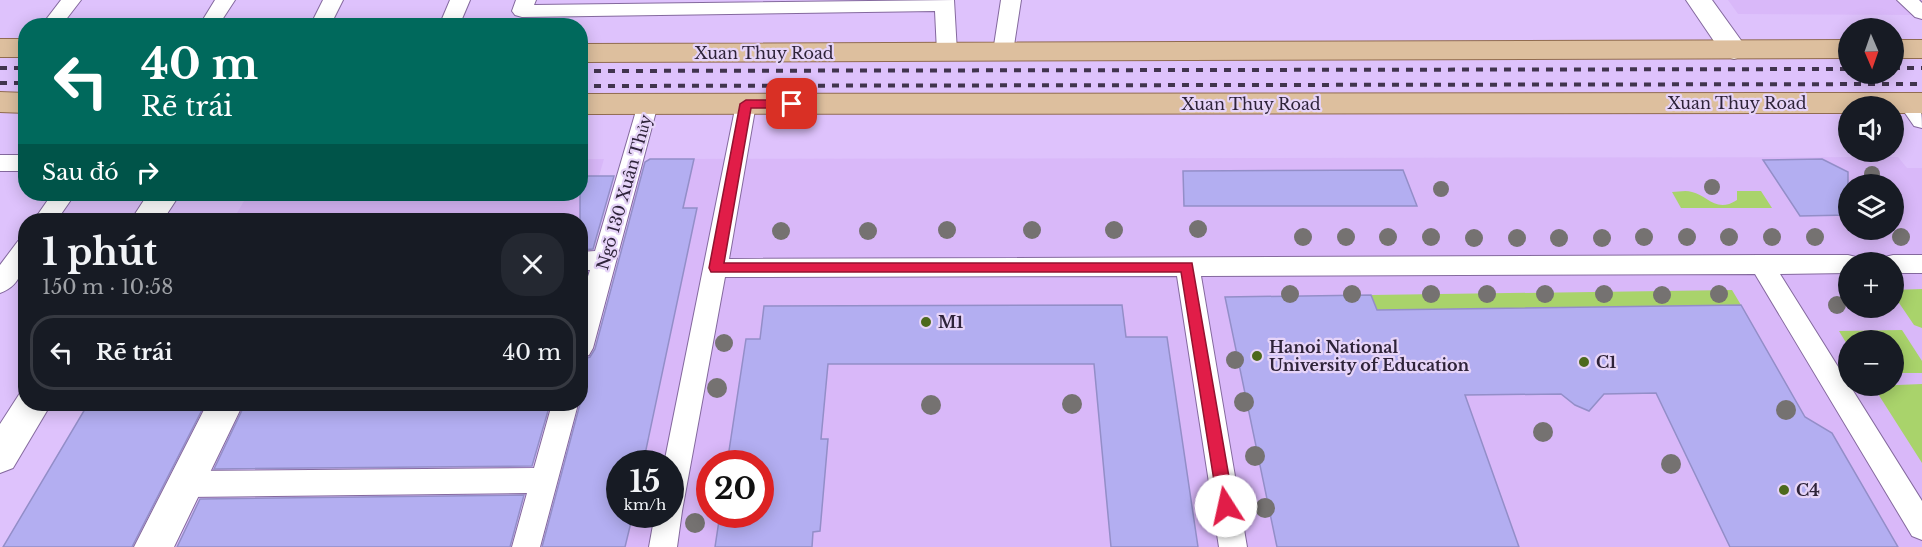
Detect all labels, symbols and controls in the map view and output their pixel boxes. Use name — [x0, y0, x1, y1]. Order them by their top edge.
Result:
north arrow — [1838, 18, 1904, 84]
map controls — [1838, 18, 1904, 396]
text: 40 m — [141, 38, 258, 90]
icon: left — [42, 42, 120, 120]
street label: Xuan Thuy Road — [694, 43, 834, 63]
pin — [766, 78, 817, 129]
icon: arrive — [775, 87, 808, 120]
text: Rẽ trái — [141, 90, 233, 123]
street label: Xuan Thuy Road — [1667, 93, 1807, 113]
street label: Xuan Thuy Road — [1181, 94, 1321, 114]
button: sound — [1838, 96, 1904, 162]
street label: Ngõ 130 Xuân Thủy — [592, 111, 656, 272]
icon: right — [131, 156, 164, 189]
text: Sau đó — [42, 159, 119, 186]
button: layers — [1838, 174, 1904, 240]
text: 1 phút — [42, 230, 157, 275]
button: close — [501, 233, 564, 296]
button: + — [1838, 252, 1904, 318]
text: 150 m · 10:58 — [42, 275, 173, 299]
place label: M1 — [938, 312, 963, 332]
marker: M1 — [919, 315, 933, 329]
button: − — [1838, 330, 1904, 396]
icon: left — [45, 336, 78, 369]
place label: Hanoi National University of Education — [1269, 337, 1470, 375]
text: Rẽ trái — [96, 339, 172, 366]
text: 40 m — [503, 339, 561, 366]
marker: Hanoi National University of Education — [1250, 349, 1264, 363]
place label: C1 — [1596, 352, 1616, 372]
marker: C1 — [1577, 355, 1591, 369]
speed limit sign: 20 — [696, 450, 774, 528]
text: 15 — [630, 463, 660, 500]
position arrow — [1194, 474, 1258, 538]
place label: C4 — [1796, 480, 1820, 500]
marker: C4 — [1777, 483, 1791, 497]
text: km/h — [624, 495, 666, 514]

